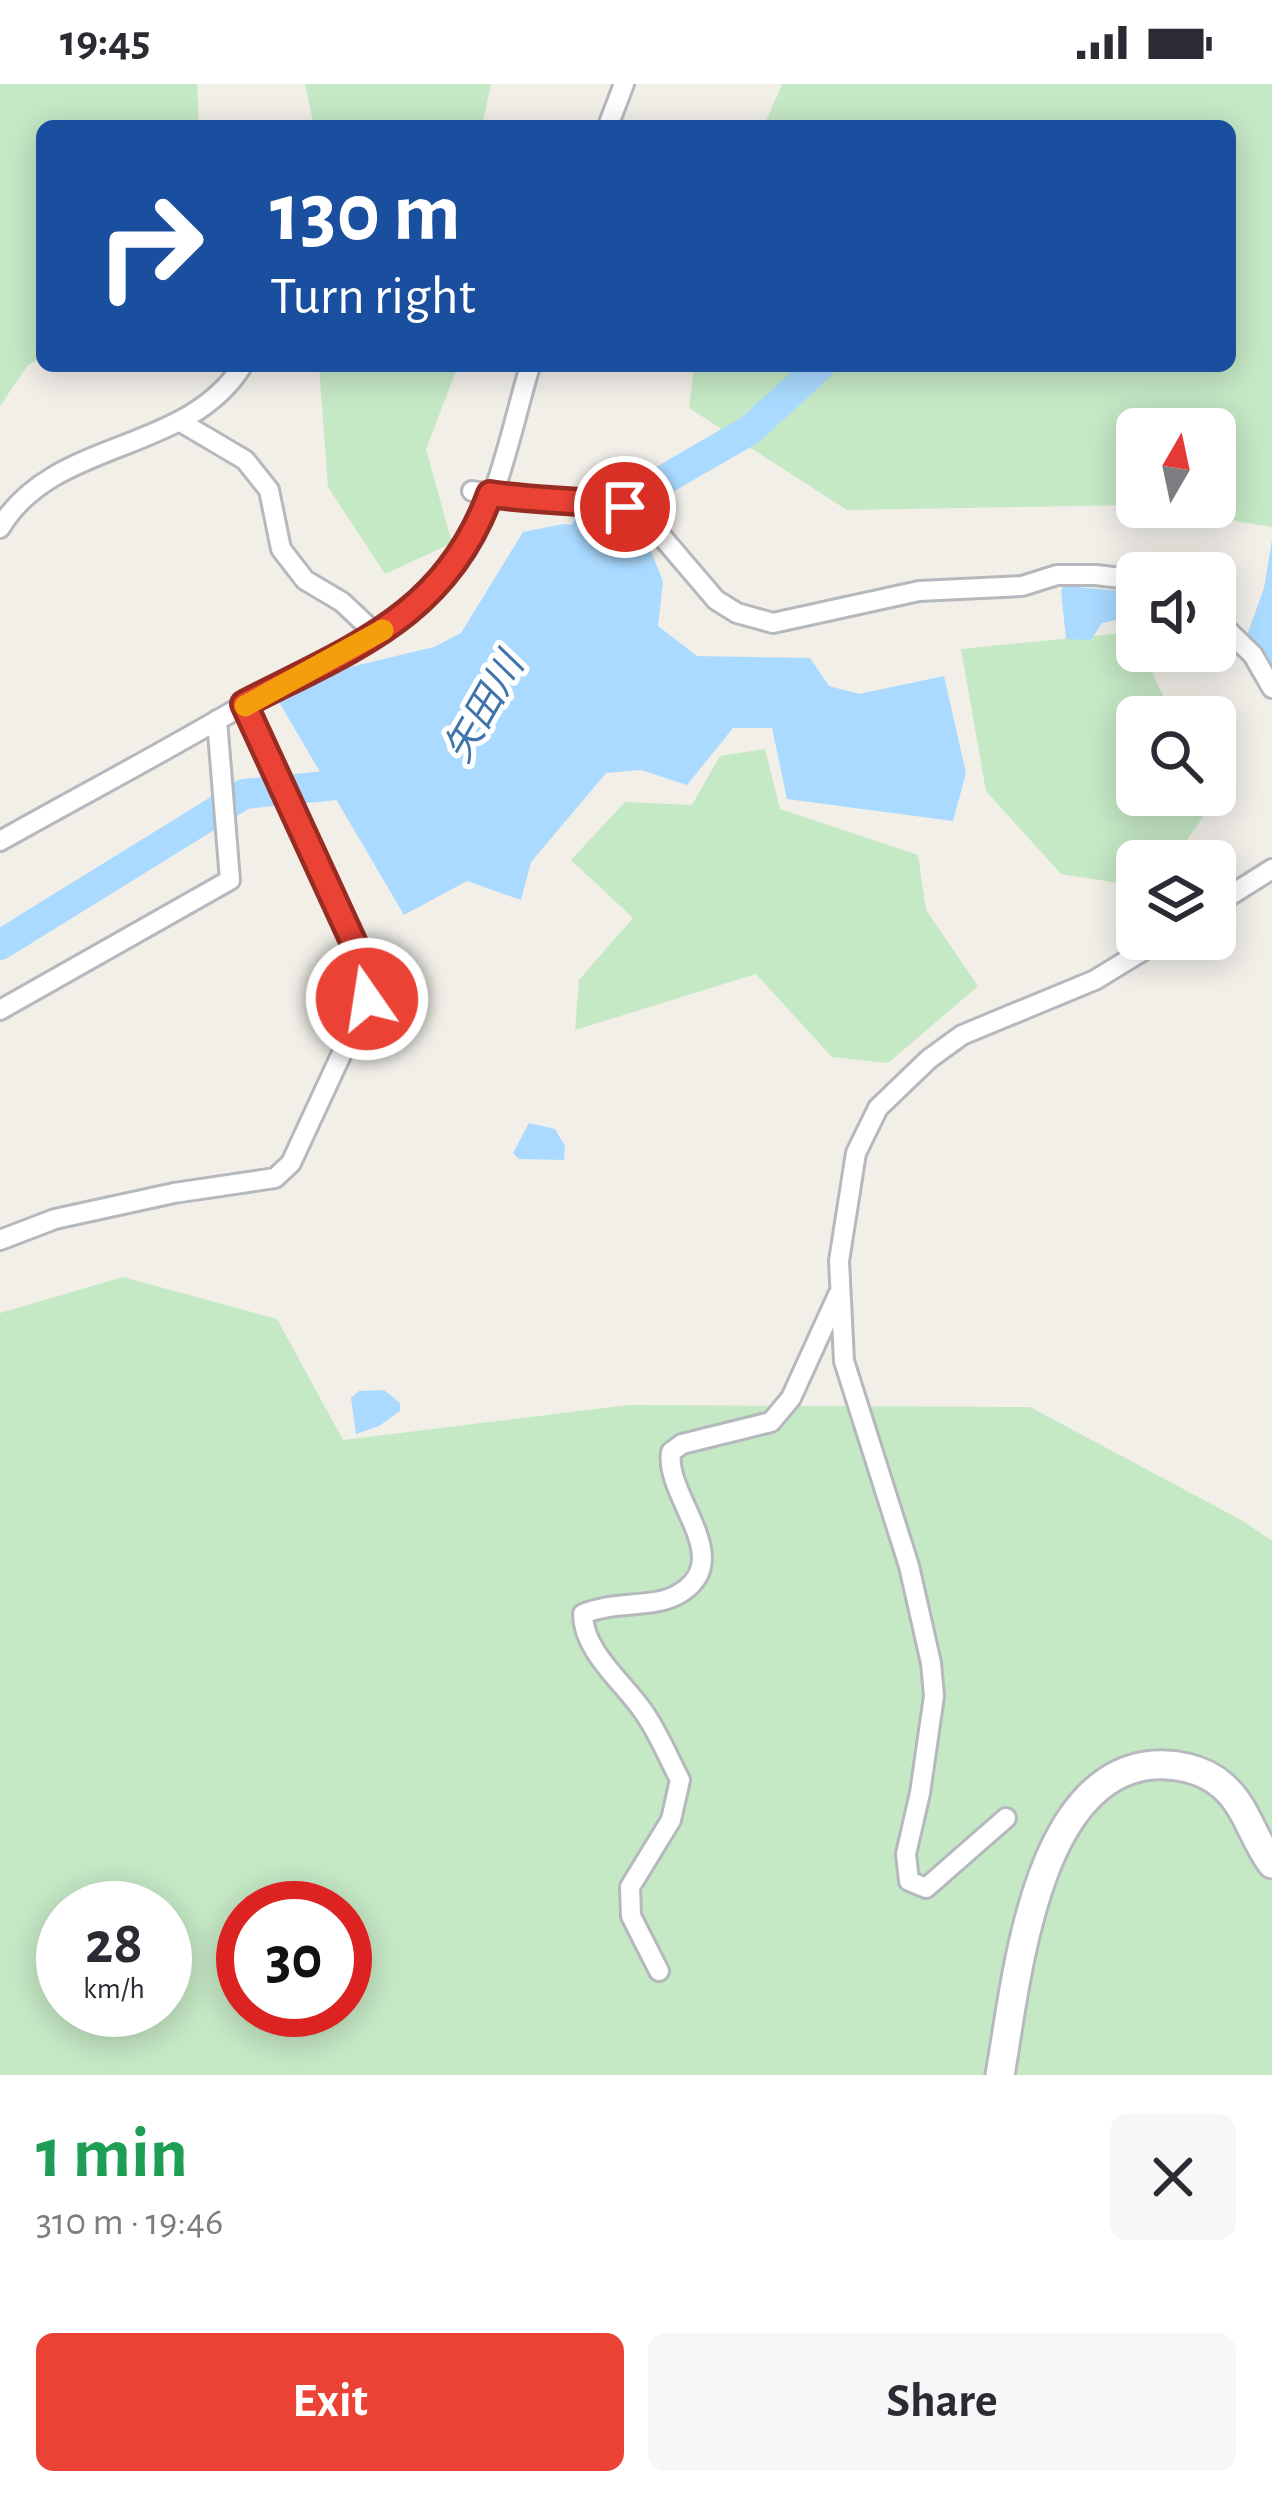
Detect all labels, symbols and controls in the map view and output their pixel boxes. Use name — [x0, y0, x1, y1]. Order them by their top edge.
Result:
text: 19:45 — [60, 19, 150, 64]
icon: right — [72, 168, 228, 324]
text: 130 m — [270, 172, 461, 256]
text: Turn right — [270, 270, 476, 324]
north arrow — [1116, 408, 1236, 528]
map controls — [1116, 408, 1236, 960]
pin — [574, 456, 676, 558]
icon: arrive — [592, 474, 658, 540]
button: sound — [1116, 552, 1236, 672]
water label: 矢田川 — [437, 643, 533, 769]
button: search — [1116, 696, 1236, 816]
button: layers — [1116, 840, 1236, 960]
position arrow — [304, 936, 430, 1062]
speed limit sign: 30 — [216, 1881, 372, 2037]
text: 28 — [85, 1914, 143, 1974]
text: km/h — [83, 1974, 145, 2004]
button: close — [1110, 2114, 1236, 2240]
text: 1 min — [36, 2118, 188, 2190]
text: 310 m · 19:46 — [36, 2203, 223, 2242]
button: Exit — [36, 2333, 624, 2471]
button: Share — [648, 2333, 1236, 2471]

